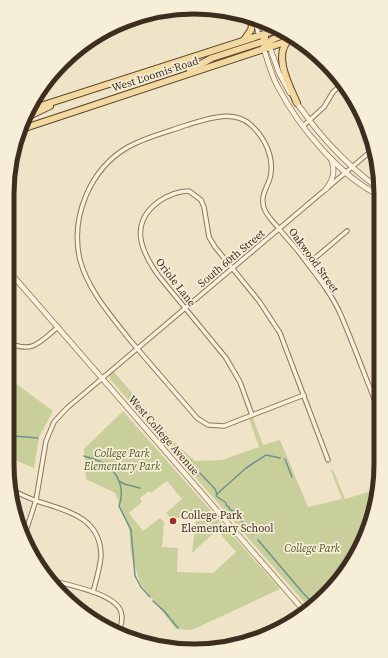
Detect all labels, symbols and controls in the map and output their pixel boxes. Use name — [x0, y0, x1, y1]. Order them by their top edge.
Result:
street label: West Loomis Road — [110, 53, 201, 96]
street label: Oakwood Street — [285, 225, 343, 296]
street label: South 60th Street — [195, 226, 268, 291]
street label: Oriole Lane — [152, 255, 199, 310]
street label: West College Avenue — [125, 392, 203, 479]
park label: College Park Elementary Park — [83, 446, 161, 474]
place label: College Park Elementary School — [181, 508, 273, 536]
marker: College Park Elementary School — [168, 516, 178, 526]
park label: College Park — [284, 541, 341, 556]

